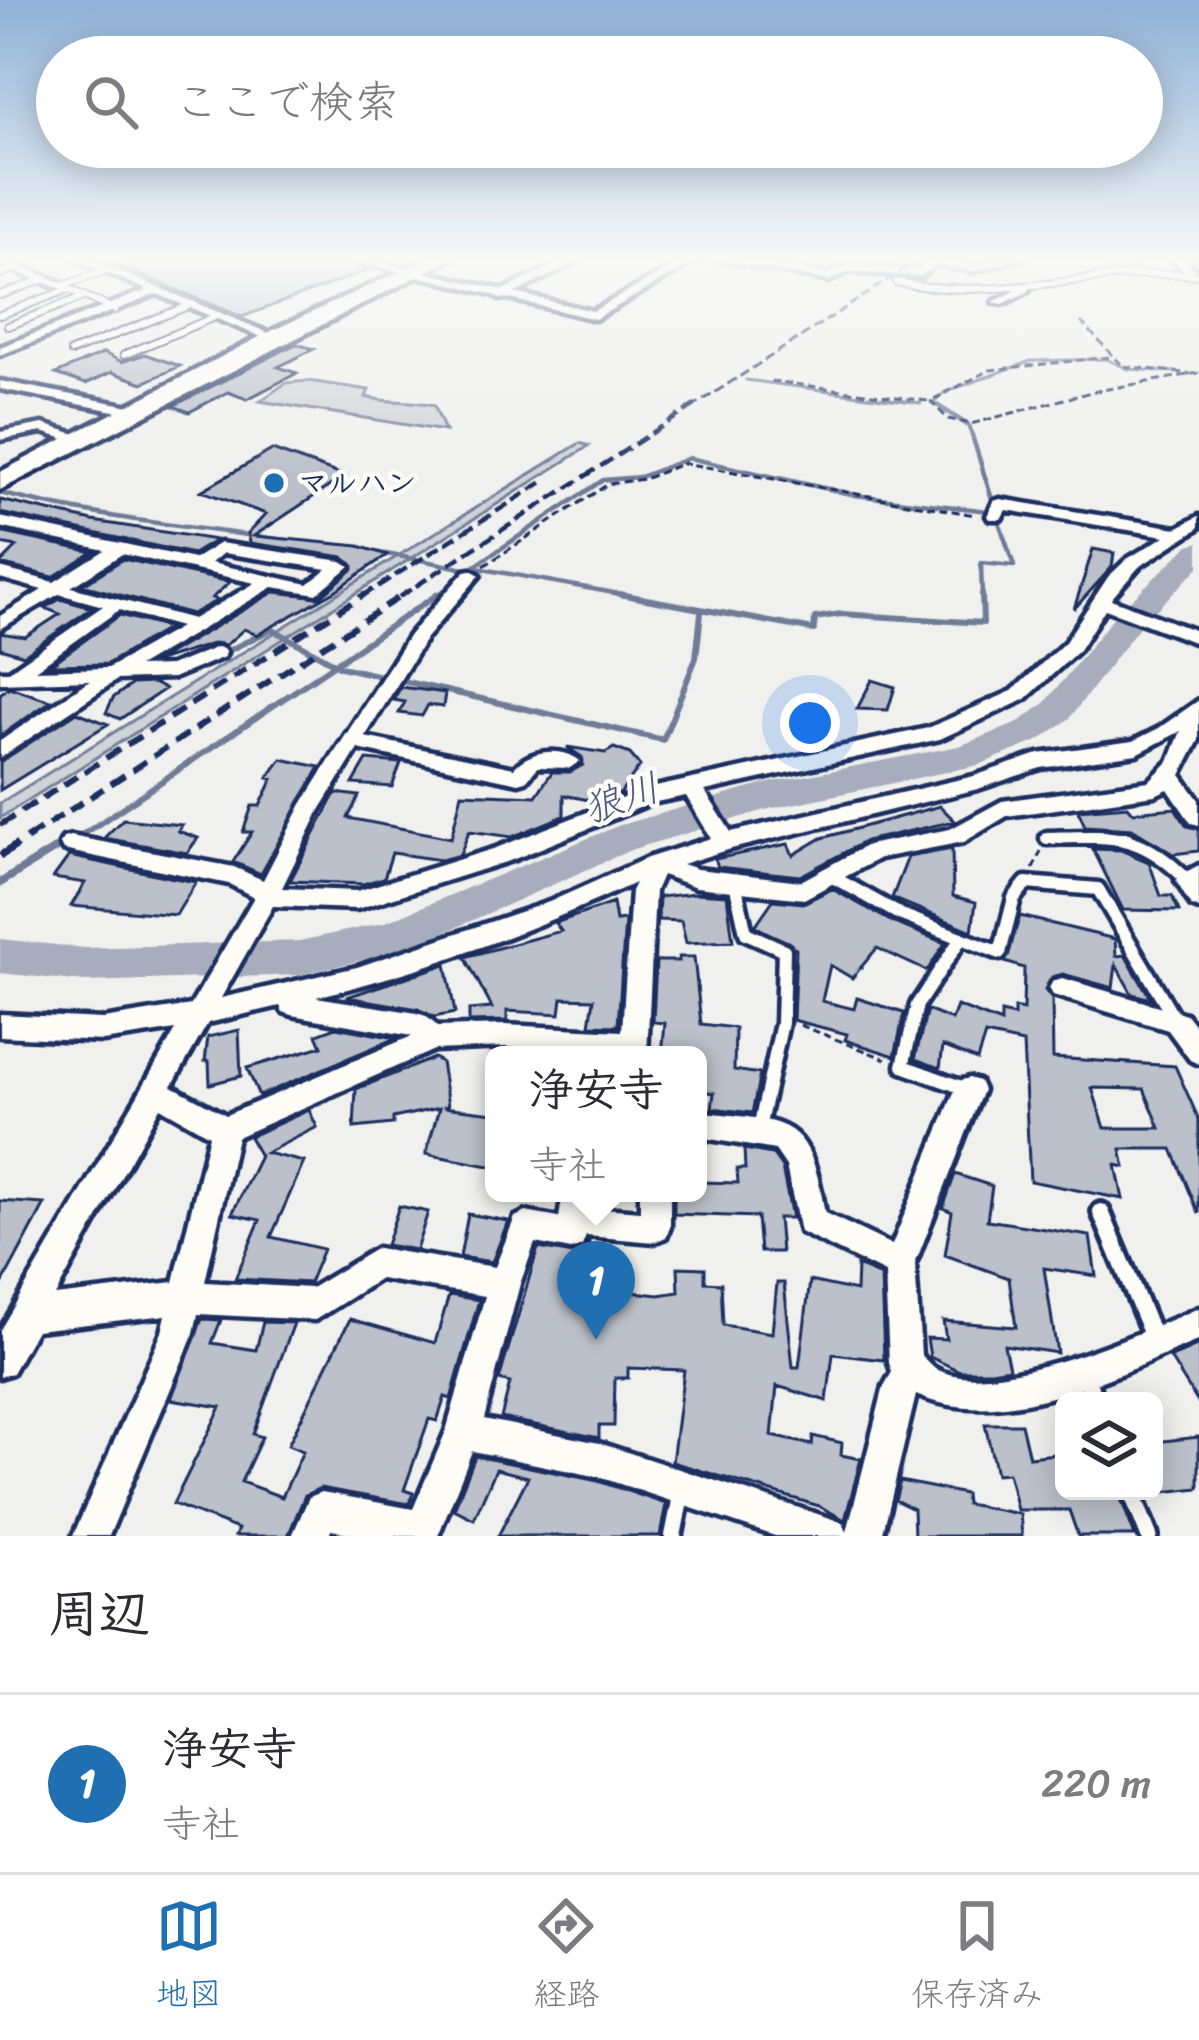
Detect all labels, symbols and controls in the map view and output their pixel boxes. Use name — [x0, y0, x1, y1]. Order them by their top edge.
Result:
search box — [36, 36, 1163, 168]
text: ここで検索 — [174, 62, 399, 142]
icon: search — [78, 69, 144, 135]
place label: マルハン — [298, 456, 417, 510]
marker: マルハン — [261, 470, 287, 496]
your location — [780, 693, 840, 753]
water label: 狼川 — [573, 753, 669, 843]
popup — [485, 1046, 707, 1202]
text: 浄安寺 — [528, 1050, 664, 1130]
text: 寺社 — [528, 1130, 607, 1199]
pin: 1 — [557, 1241, 635, 1340]
map controls — [1055, 1392, 1163, 1500]
button: layers — [1055, 1392, 1163, 1500]
text: 周辺 — [48, 1569, 150, 1659]
text: 浄安寺 — [162, 1709, 297, 1789]
text: 1 — [79, 1749, 95, 1818]
text: 220 m — [1041, 1749, 1151, 1818]
text: 寺社 — [162, 1789, 240, 1858]
tab: 地図 — [156, 1893, 222, 2023]
tab: 経路 — [533, 1893, 599, 2023]
tab: 保存済み — [911, 1893, 1043, 2023]

